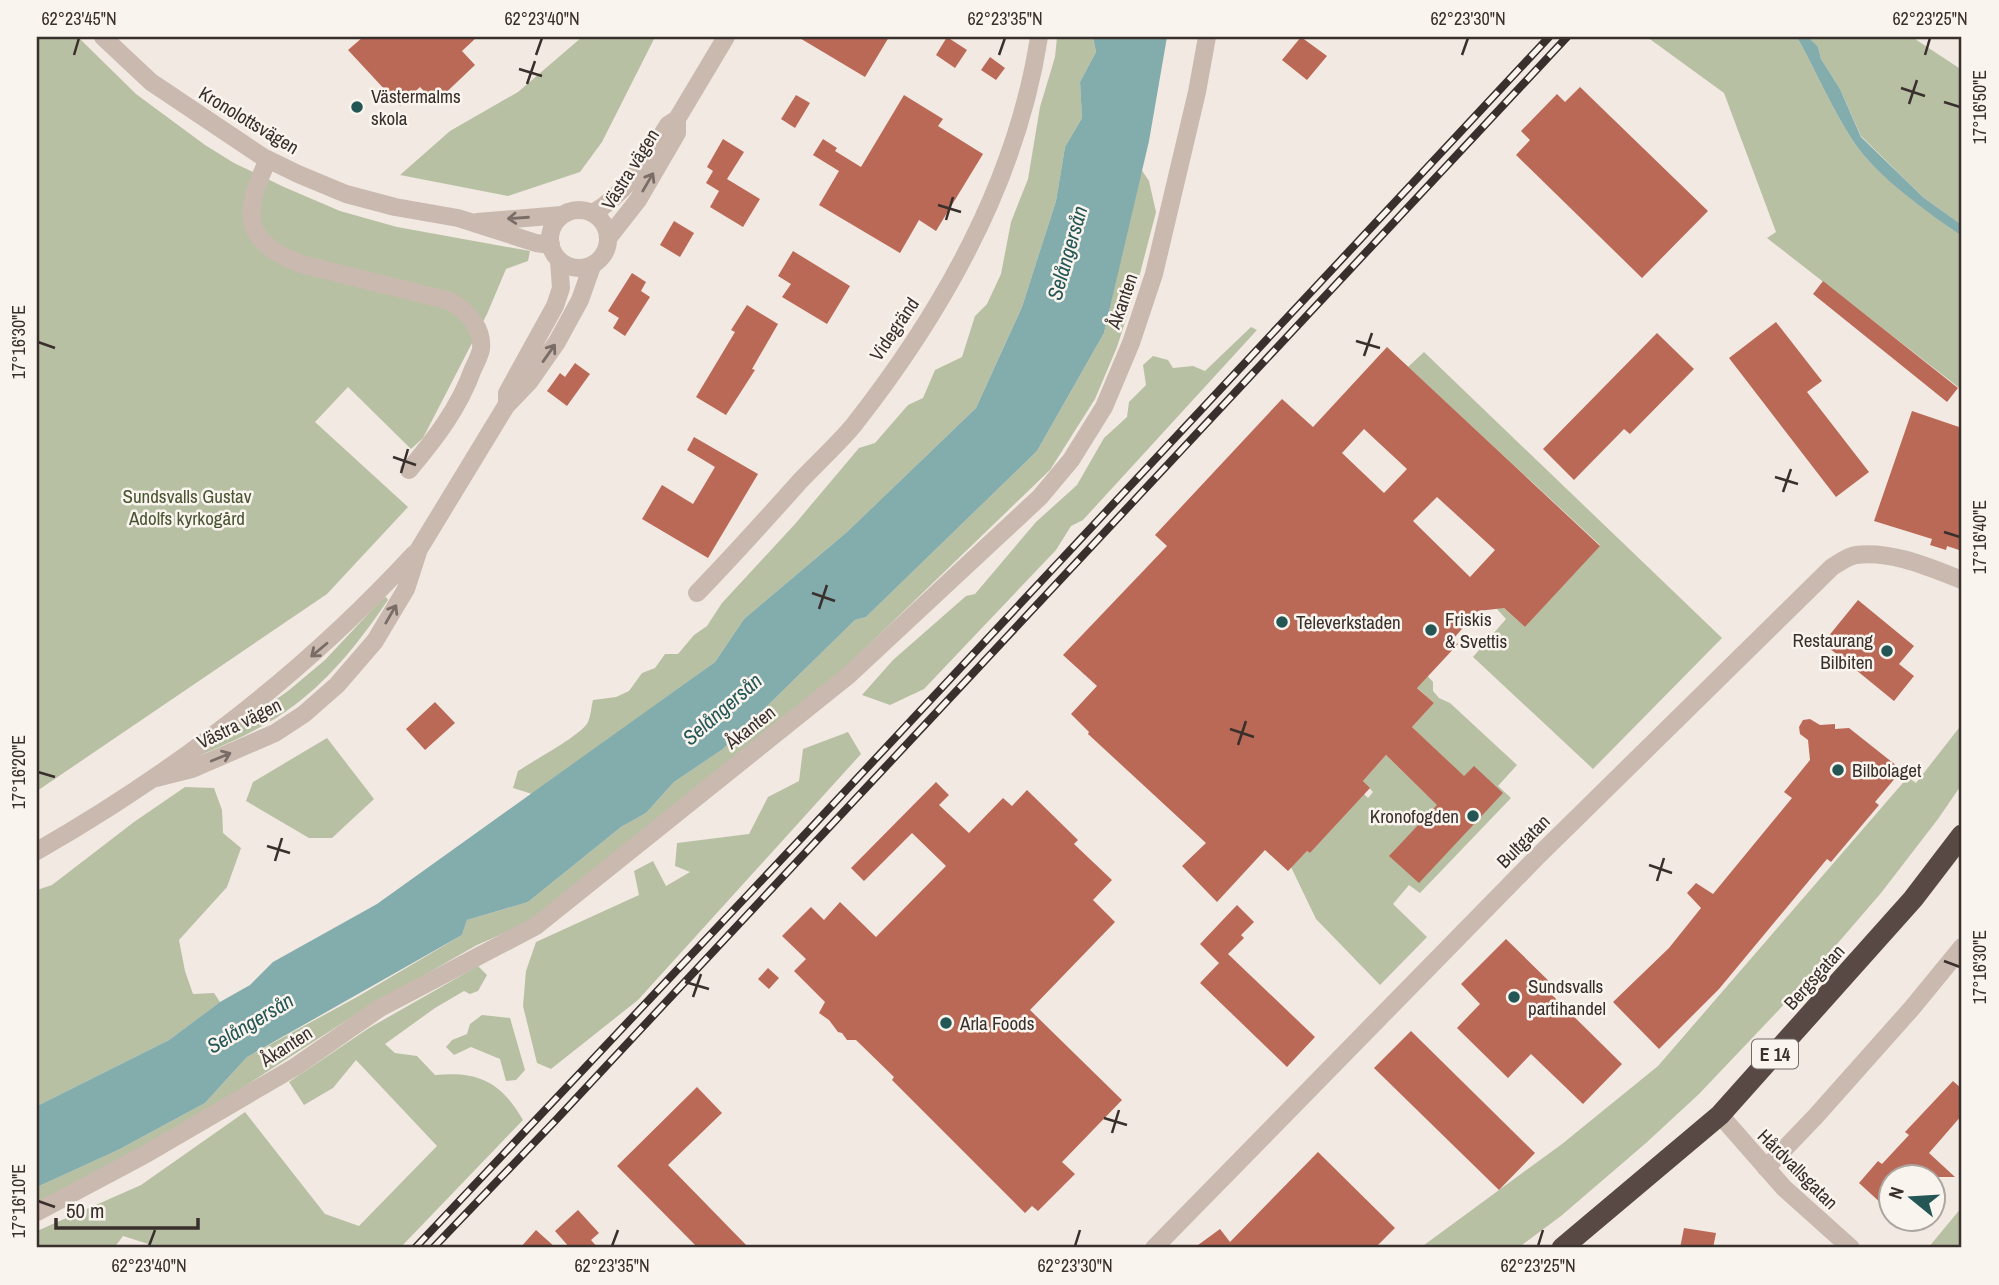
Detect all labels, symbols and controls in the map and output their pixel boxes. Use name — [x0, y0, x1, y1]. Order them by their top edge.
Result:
text: 62°23'45"N — [41, 6, 117, 31]
text: 62°23'40"N — [504, 6, 580, 31]
text: 62°23'35"N — [967, 6, 1043, 31]
text: 62°23'30"N — [1430, 6, 1506, 31]
text: 62°23'25"N — [1892, 6, 1968, 31]
text: 17°16'50"E — [1967, 70, 1992, 144]
street label: Kronolottsvägen — [194, 80, 304, 160]
place label: Västermalms skola — [371, 83, 461, 131]
marker: Västermalms skola — [349, 99, 365, 115]
street label: Västra vägen — [595, 124, 665, 214]
one-way arrow — [642, 172, 656, 192]
water label: Selångersån — [1040, 203, 1094, 303]
one-way arrow — [507, 212, 529, 225]
street label: Åkanten — [1100, 270, 1144, 333]
street label: Videgränd — [863, 292, 925, 366]
text: 17°16'30"E — [6, 305, 31, 379]
one-way arrow — [542, 344, 556, 363]
park label: Sundsvalls Gustav Adolfs kyrkogård — [122, 483, 252, 531]
text: 17°16'40"E — [1967, 500, 1992, 574]
one-way arrow — [385, 604, 399, 624]
place label: Friskis & Svettis — [1445, 606, 1508, 654]
place label: Televerkstaden — [1296, 609, 1401, 635]
marker: Televerkstaden — [1274, 614, 1290, 630]
marker: Friskis & Svettis — [1423, 622, 1439, 638]
place label: Restaurang Bilbiten — [1792, 627, 1873, 675]
one-way arrow — [311, 642, 329, 657]
marker: Restaurang Bilbiten — [1879, 643, 1895, 659]
water label: Selångersån — [676, 666, 768, 752]
street label: Västra vägen — [193, 691, 285, 755]
street label: Åkanten — [719, 699, 781, 755]
text: 17°16'20"E — [6, 735, 31, 809]
one-way arrow — [210, 750, 231, 763]
place label: Bilbolaget — [1852, 757, 1922, 783]
marker: Bilbolaget — [1830, 762, 1846, 778]
place label: Kronofogden — [1370, 803, 1459, 829]
marker: Kronofogden — [1465, 808, 1481, 824]
street label: Bultgatan — [1491, 809, 1555, 873]
text: 17°16'30"E — [1967, 930, 1992, 1004]
street label: Bergsgatan — [1778, 939, 1850, 1015]
place label: Sundsvalls partihandel — [1528, 973, 1606, 1021]
water label: Selångersån — [201, 986, 299, 1060]
marker: Sundsvalls partihandel — [1506, 989, 1522, 1005]
place label: Arla Foods — [959, 1010, 1035, 1036]
marker: Arla Foods — [938, 1015, 954, 1031]
street label: Åkanten — [254, 1020, 317, 1073]
road number: E 14 — [1752, 1040, 1798, 1069]
street label: Hårdvallsgatan — [1752, 1123, 1844, 1215]
north arrow — [1876, 1162, 1946, 1232]
text: 17°16'10"E — [6, 1164, 31, 1238]
text: N — [1882, 1183, 1910, 1202]
scale bar — [56, 1187, 198, 1231]
text: 50 m — [66, 1196, 104, 1225]
text: 62°23'40"N — [111, 1253, 187, 1278]
text: 62°23'35"N — [574, 1253, 650, 1278]
text: 62°23'30"N — [1037, 1253, 1113, 1278]
text: 62°23'25"N — [1500, 1253, 1576, 1278]

